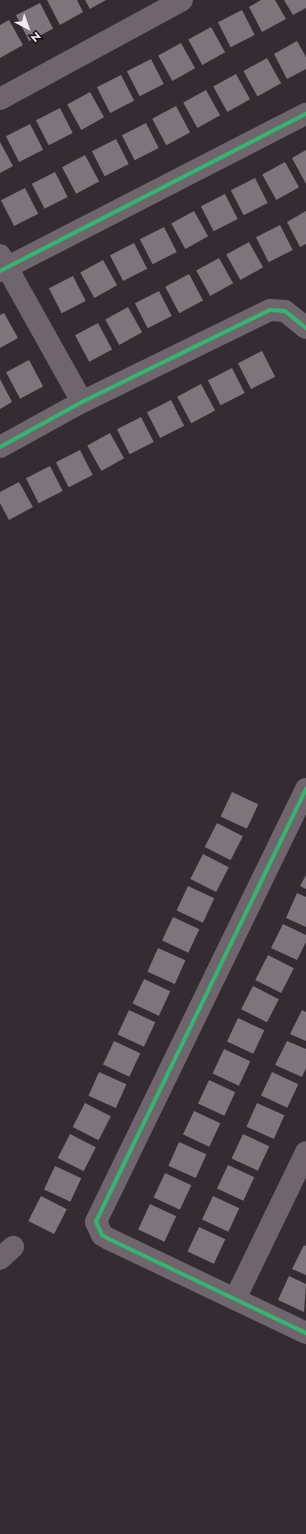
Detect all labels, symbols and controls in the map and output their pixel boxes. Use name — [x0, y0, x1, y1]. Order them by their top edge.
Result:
north arrow — [8, 8, 48, 48]
text: N — [27, 28, 44, 46]

